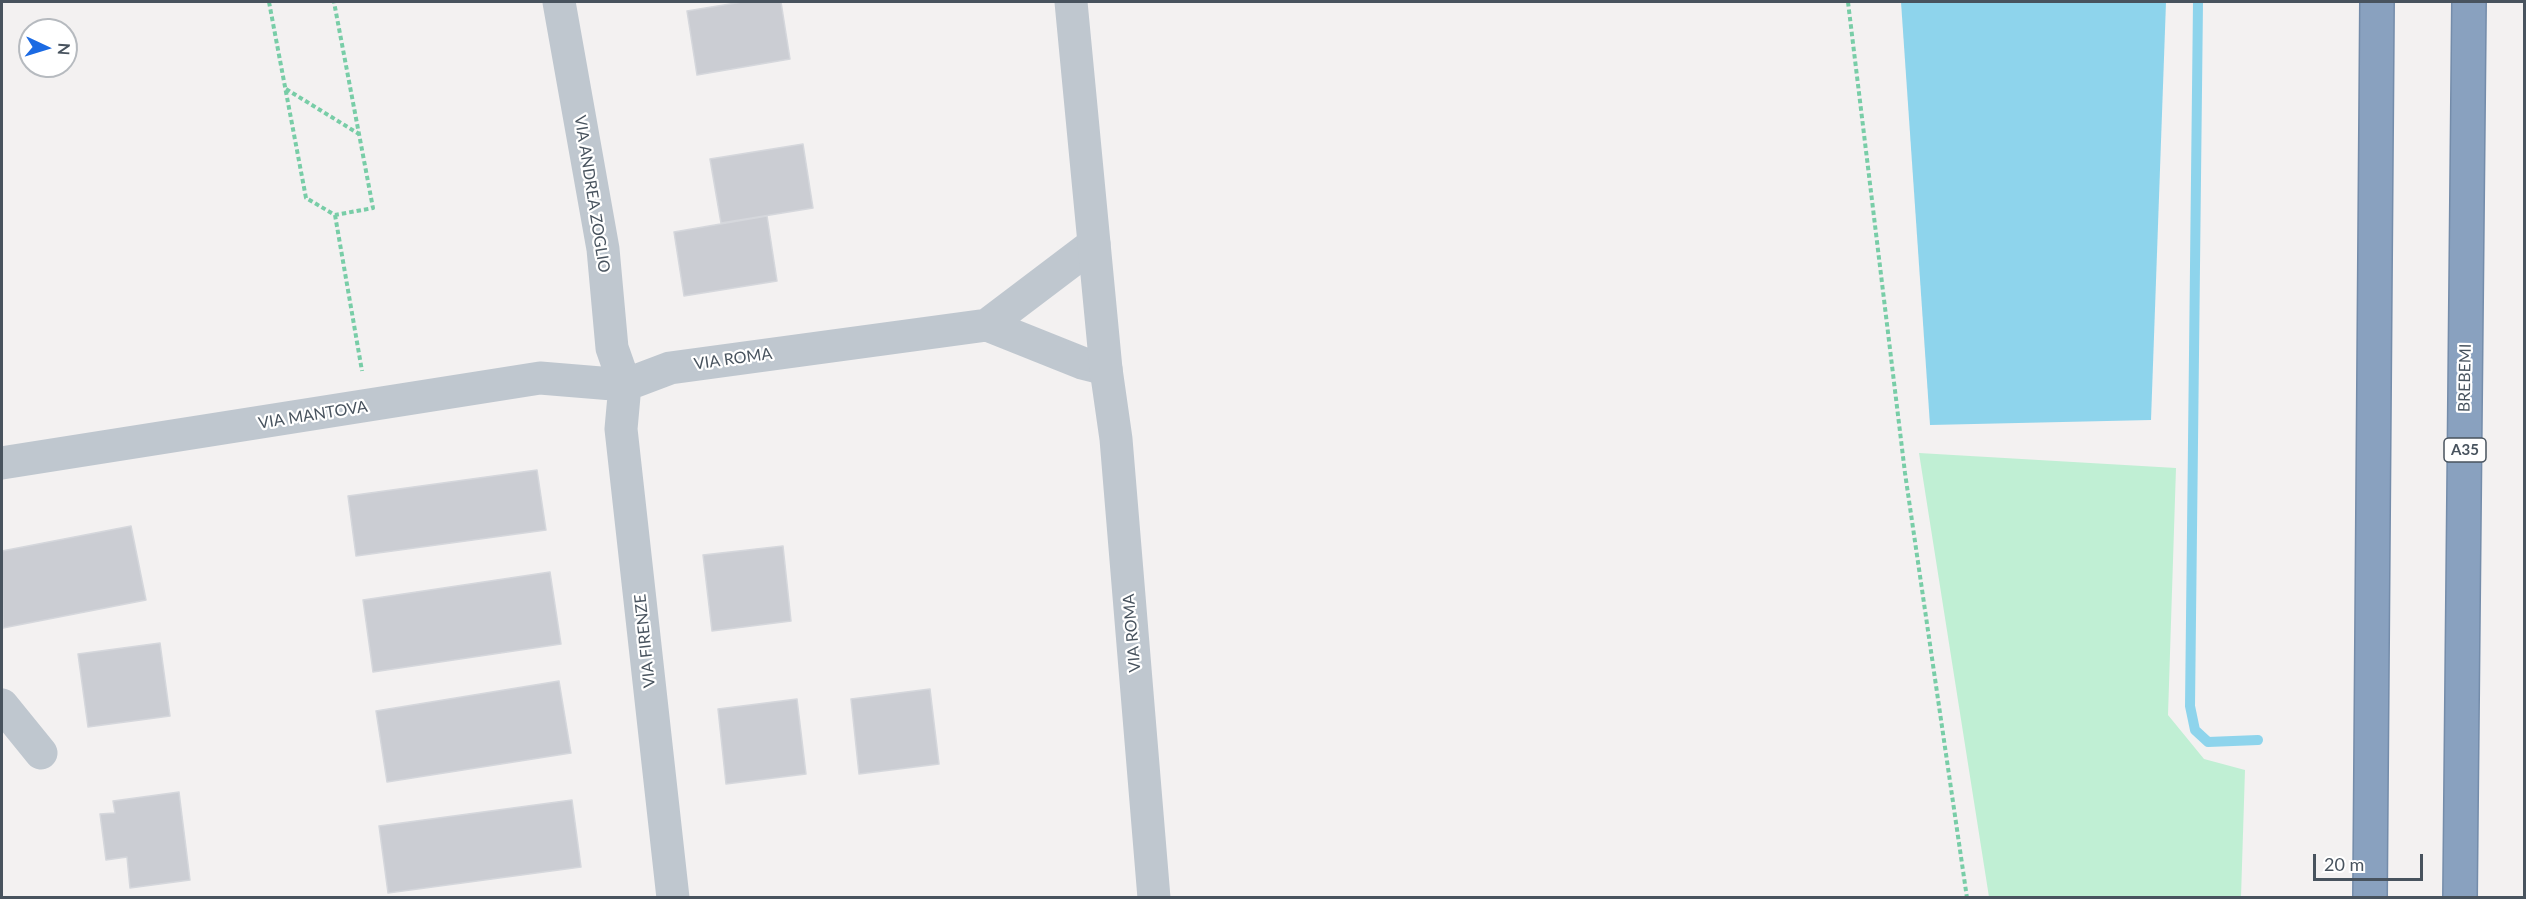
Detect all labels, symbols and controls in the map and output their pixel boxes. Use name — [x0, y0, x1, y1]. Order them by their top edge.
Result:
north arrow — [18, 18, 78, 78]
text: N — [55, 42, 74, 56]
street label: VIA ANDREA ZOGLIO — [570, 114, 614, 274]
street label: VIA ROMA — [693, 344, 773, 374]
street label: BREBEMI — [2455, 344, 2475, 412]
street label: VIA MANTOVA — [257, 397, 369, 433]
road number: A35 — [2444, 438, 2486, 462]
street label: VIA FIRENZE — [631, 593, 659, 689]
street label: VIA ROMA — [1119, 593, 1145, 673]
scale bar — [2316, 842, 2426, 880]
text: 20 m — [2324, 853, 2364, 875]

